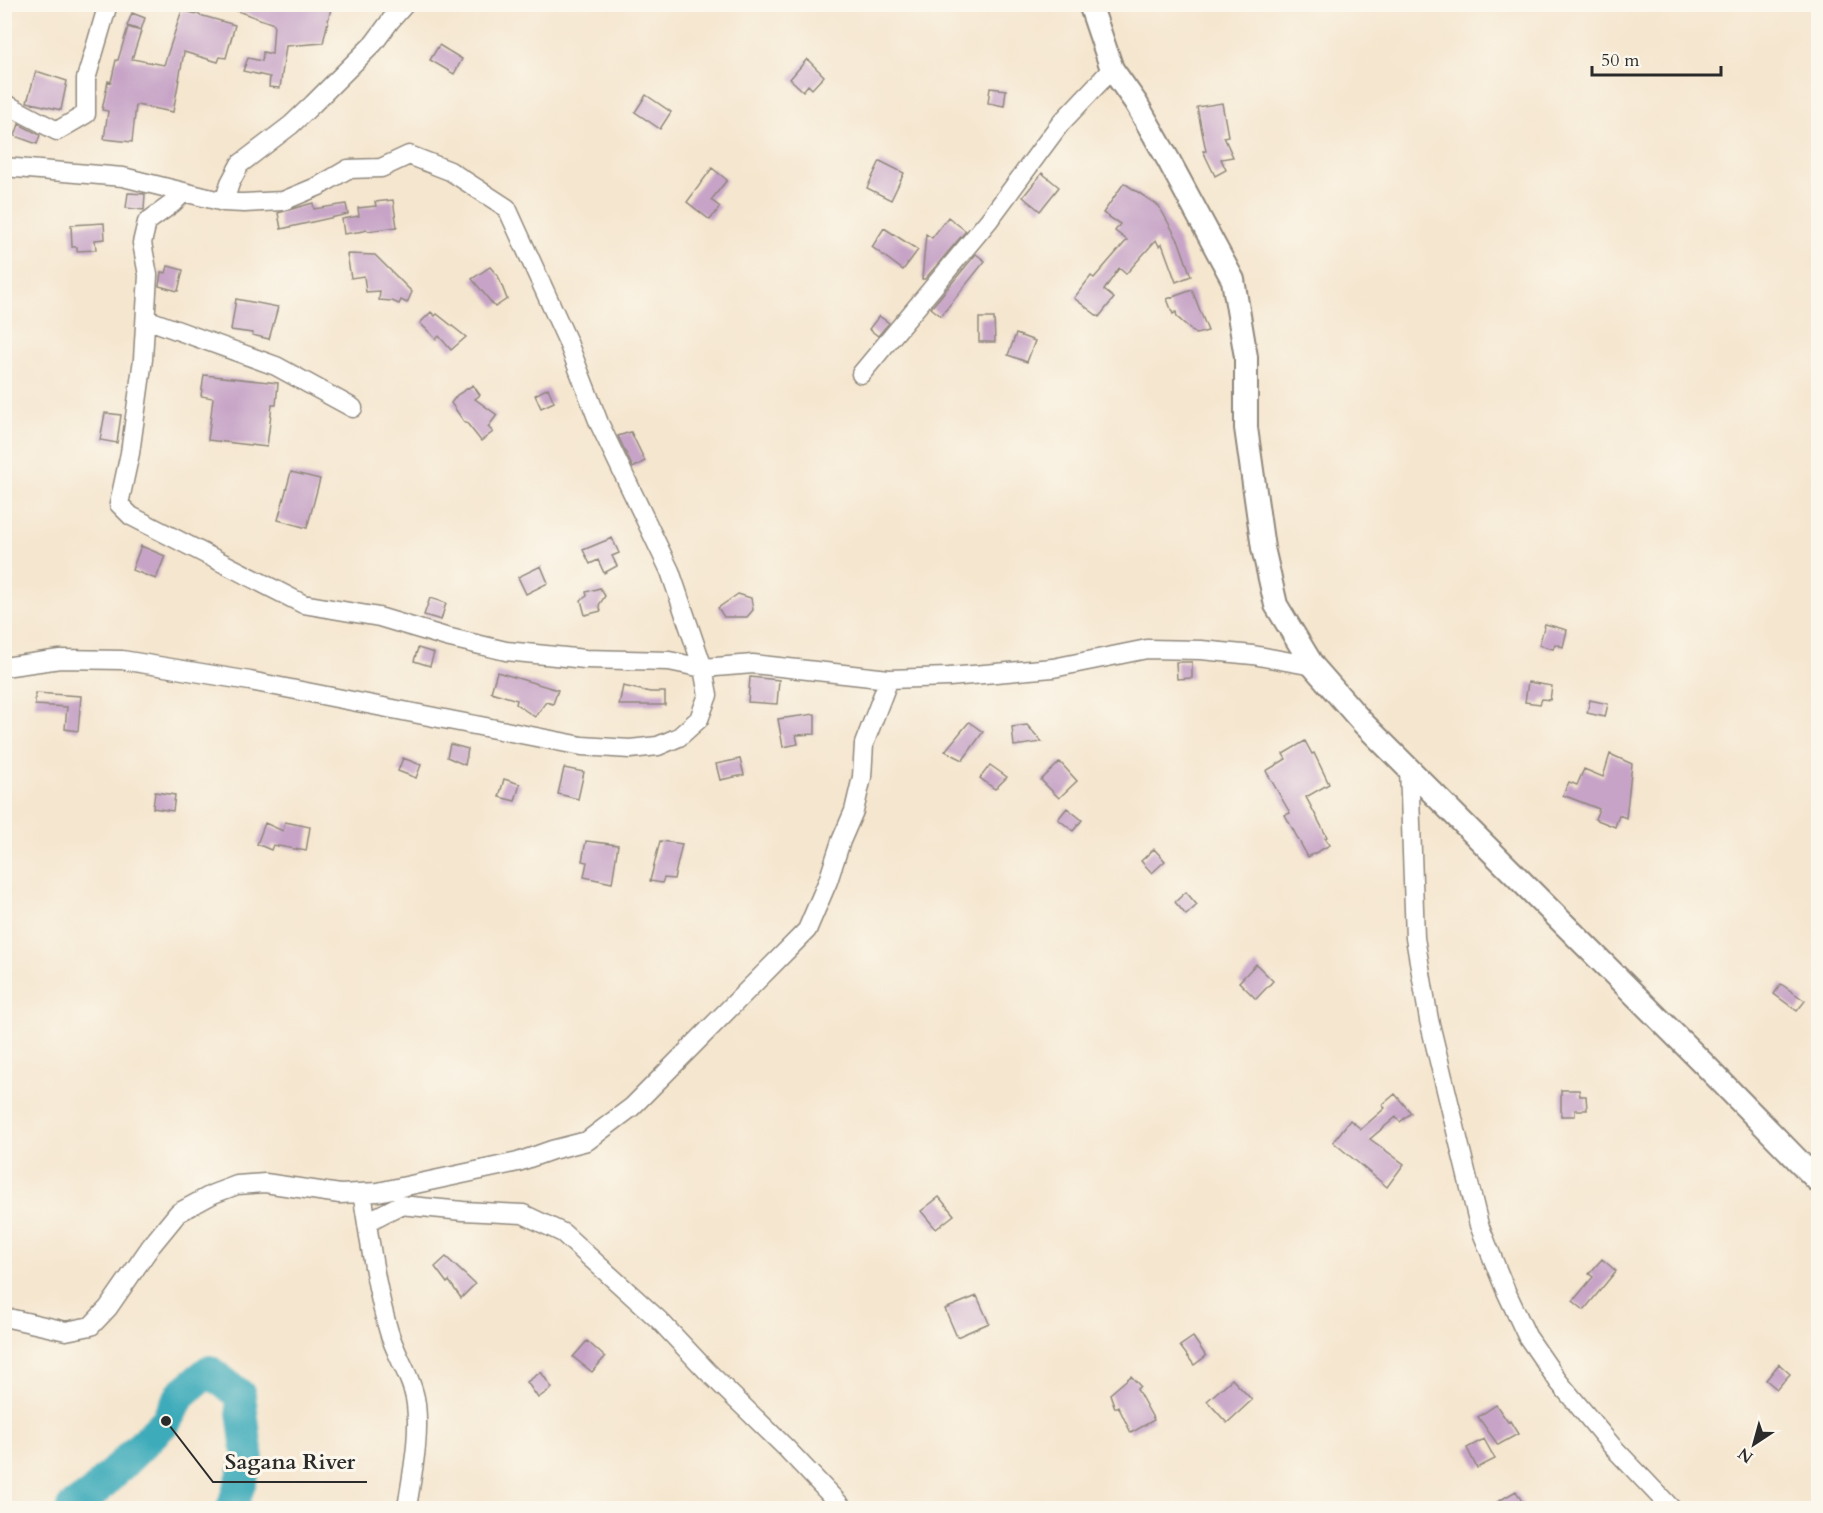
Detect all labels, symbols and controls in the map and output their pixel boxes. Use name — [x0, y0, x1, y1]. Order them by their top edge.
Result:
scale bar — [1592, 39, 1721, 77]
text: 50 m — [1601, 48, 1640, 73]
north arrow — [1724, 1414, 1784, 1474]
callout: Sagana River — [213, 1442, 367, 1482]
text: N — [1734, 1442, 1758, 1468]
text: Sagana River — [225, 1447, 355, 1477]

